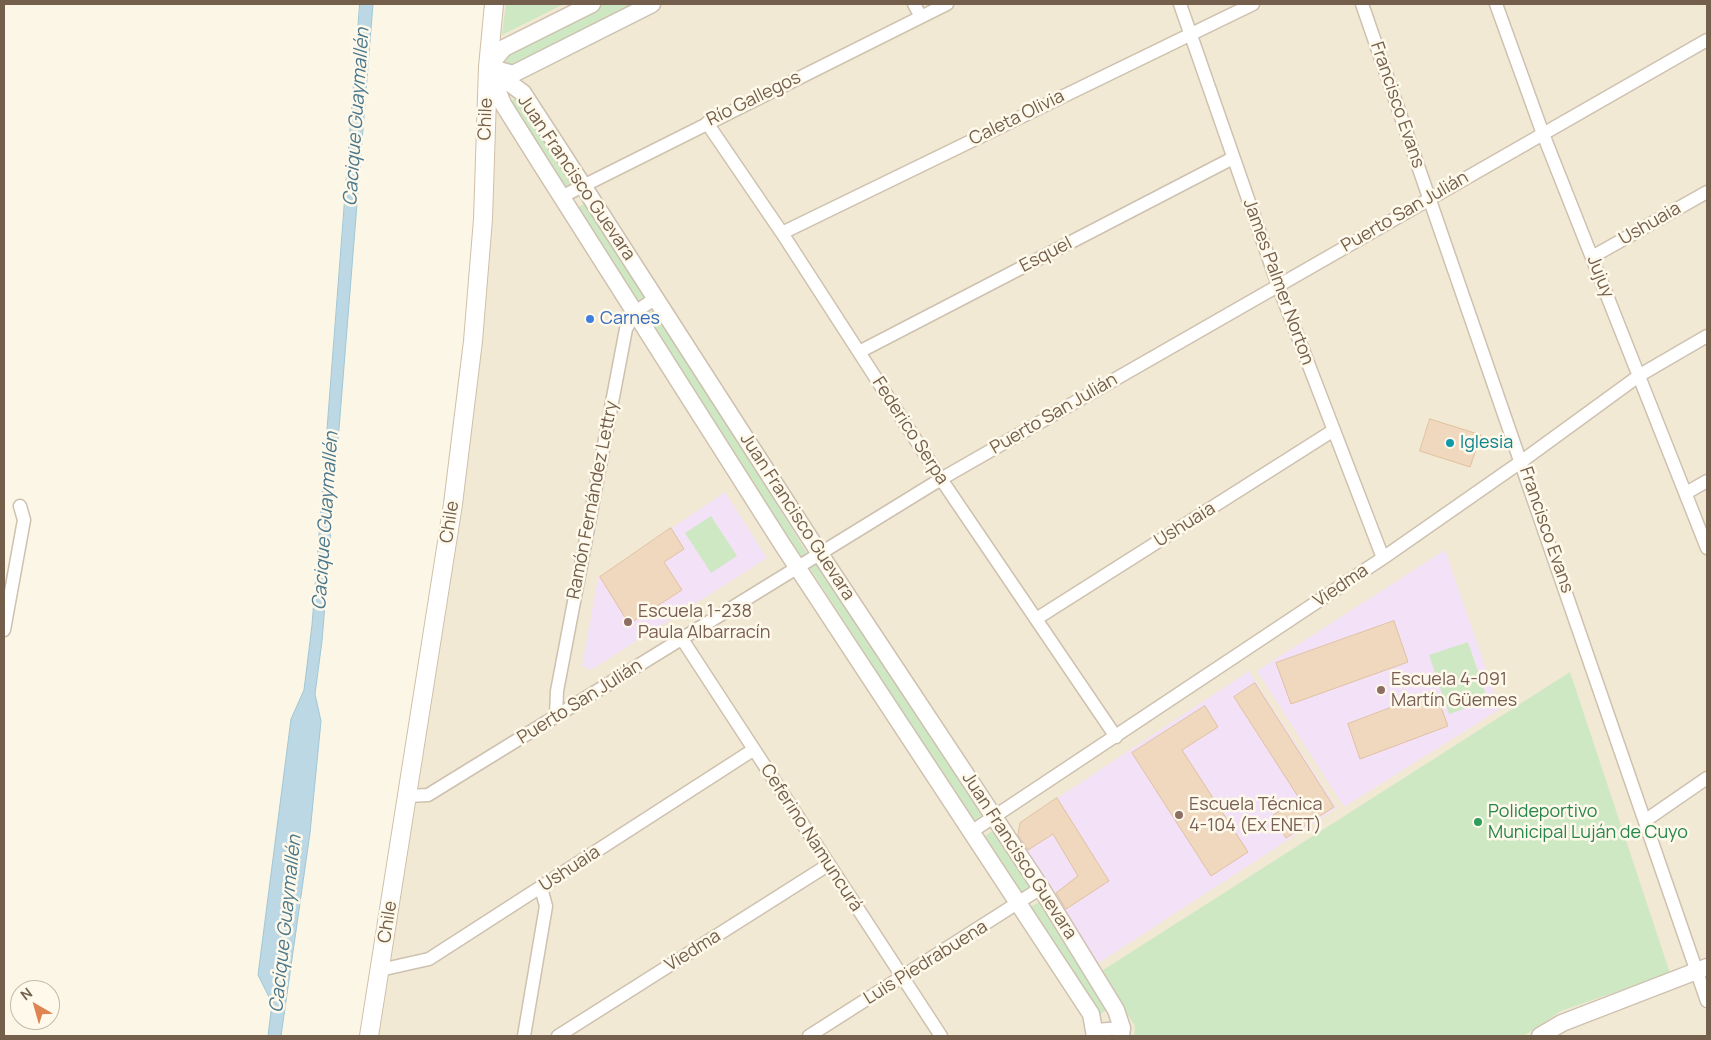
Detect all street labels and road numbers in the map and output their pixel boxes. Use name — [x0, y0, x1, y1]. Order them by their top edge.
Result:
street label: Francisco Evans — [1365, 39, 1429, 171]
street label: Río Gallegos — [703, 67, 805, 131]
street label: Caleta Olivia — [966, 86, 1068, 150]
street label: Juan Francisco Guevara — [513, 91, 639, 265]
street label: Chile — [474, 97, 498, 141]
street label: Puerto San Julián — [1338, 167, 1472, 257]
street label: James Palmer Norton — [1238, 196, 1318, 368]
street label: Ushuaia — [1615, 198, 1685, 250]
street label: Esquel — [1016, 233, 1076, 277]
street label: Jujuy — [1582, 253, 1618, 301]
street label: Puerto San Julián — [987, 369, 1121, 459]
street label: Federico Serpa — [867, 373, 953, 489]
street label: Ramón Fernández Lettry — [563, 399, 623, 601]
street label: Juan Francisco Guevara — [735, 429, 859, 605]
street label: Francisco Evans — [1514, 464, 1578, 596]
street label: Ushuaia — [1151, 498, 1219, 552]
street label: Chile — [436, 499, 464, 545]
street label: Viedma — [1310, 560, 1372, 612]
street label: Puerto San Julián — [514, 655, 646, 749]
street label: Ceferino Namuncurá — [755, 760, 867, 916]
street label: Juan Francisco Guevara — [957, 768, 1081, 944]
street label: Ushuaia — [536, 842, 604, 896]
street label: Chile — [374, 899, 402, 945]
street label: Luis Piedrabuena — [860, 916, 992, 1010]
street label: Viedma — [661, 926, 725, 976]

